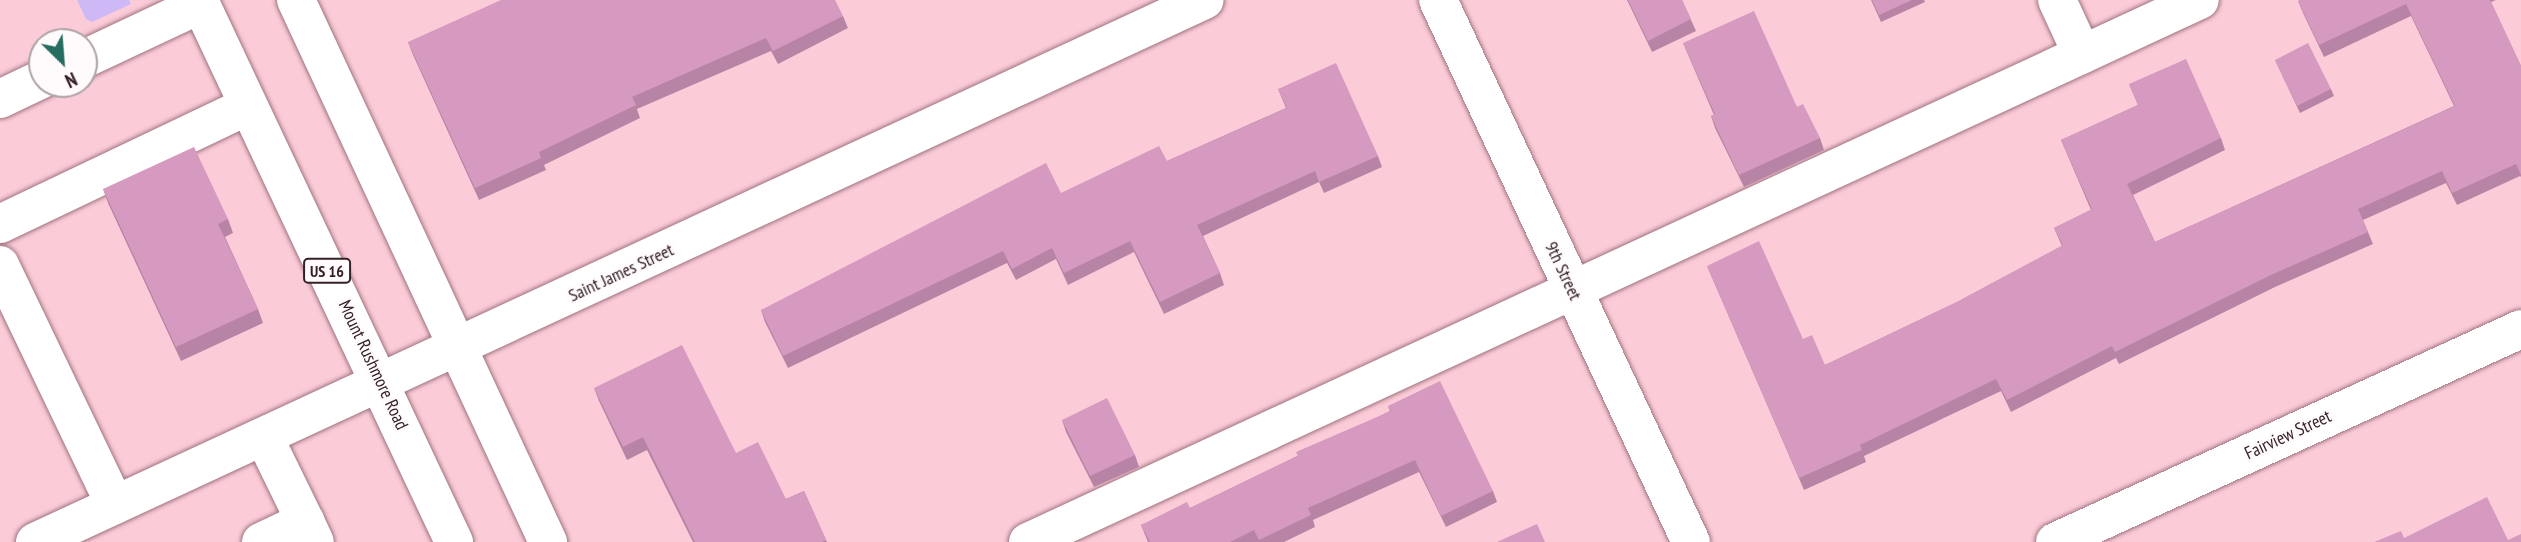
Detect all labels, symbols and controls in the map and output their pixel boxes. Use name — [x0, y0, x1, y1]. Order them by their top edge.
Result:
north arrow — [28, 28, 98, 98]
text: N — [61, 67, 81, 93]
street label: 9th Street — [1540, 238, 1586, 304]
street label: Saint James Street — [565, 239, 677, 307]
road number: US 16 — [302, 258, 352, 284]
street label: Mount Rushmore Road — [334, 297, 412, 433]
street label: Fairview Street — [2241, 405, 2335, 465]

